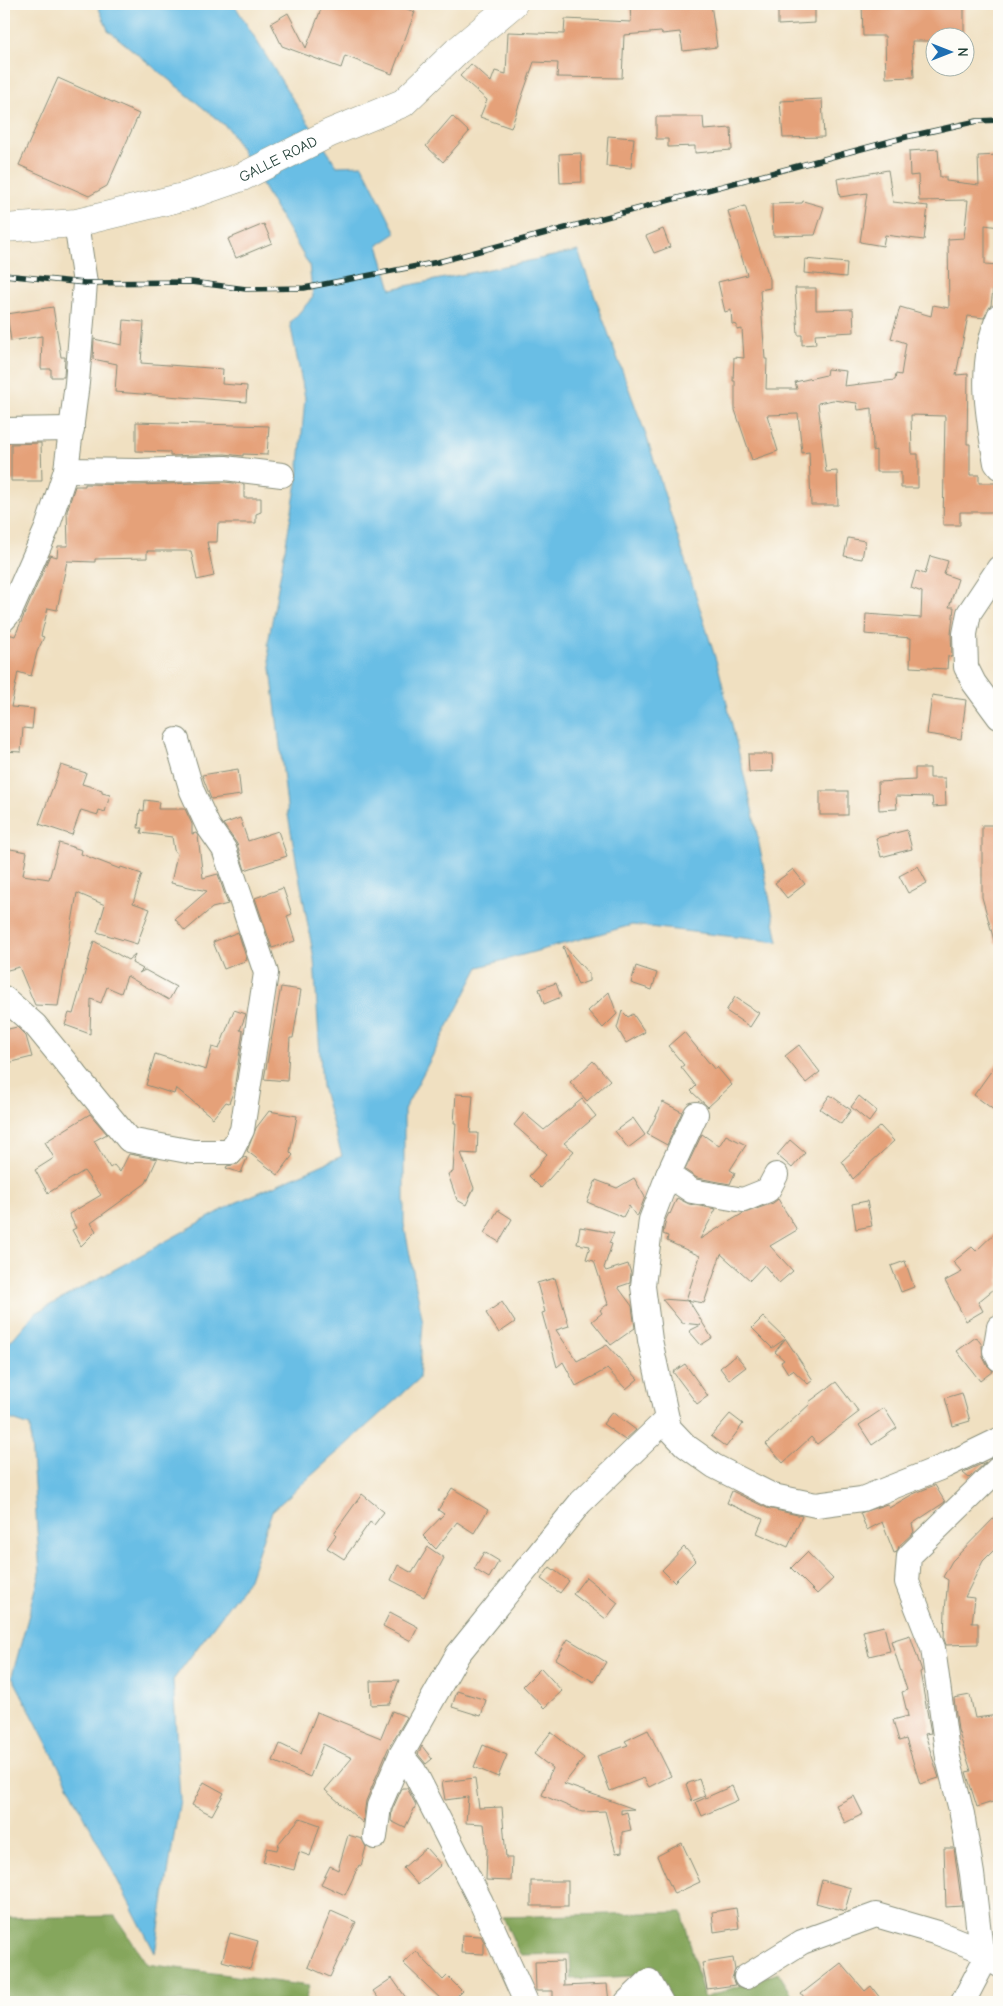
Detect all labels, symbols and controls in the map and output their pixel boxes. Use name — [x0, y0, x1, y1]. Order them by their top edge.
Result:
north arrow — [926, 28, 976, 78]
text: N — [954, 47, 971, 57]
street label: GALLE ROAD — [236, 132, 320, 186]

